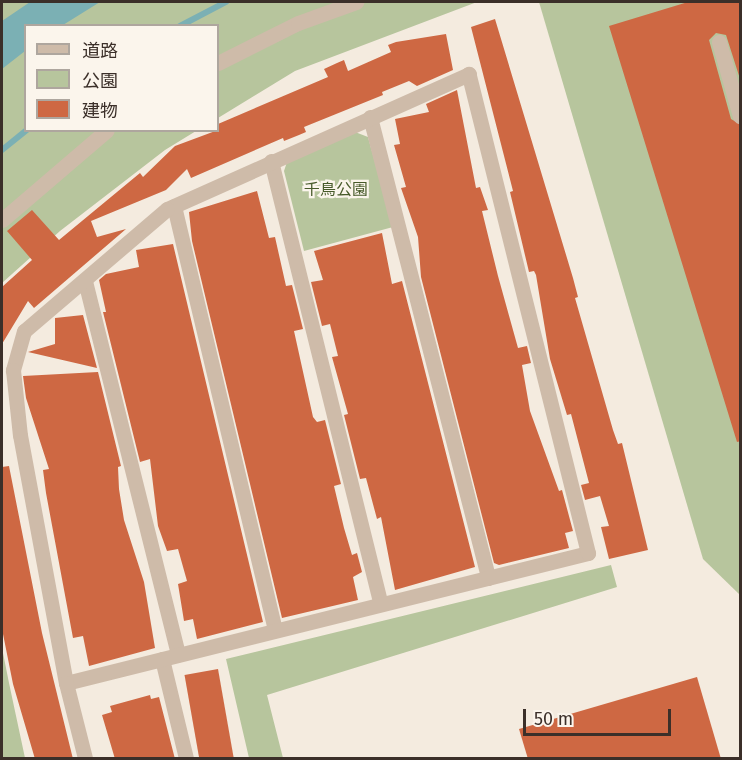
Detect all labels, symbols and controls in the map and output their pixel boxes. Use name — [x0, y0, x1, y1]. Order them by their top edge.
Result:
legend — [24, 24, 219, 132]
text: 道路 — [82, 40, 118, 62]
text: 公園 — [82, 70, 118, 92]
text: 建物 — [82, 100, 118, 122]
park label: 千鳥公園 — [304, 180, 368, 200]
scale bar — [526, 697, 674, 735]
text: 50 m — [534, 708, 573, 730]

